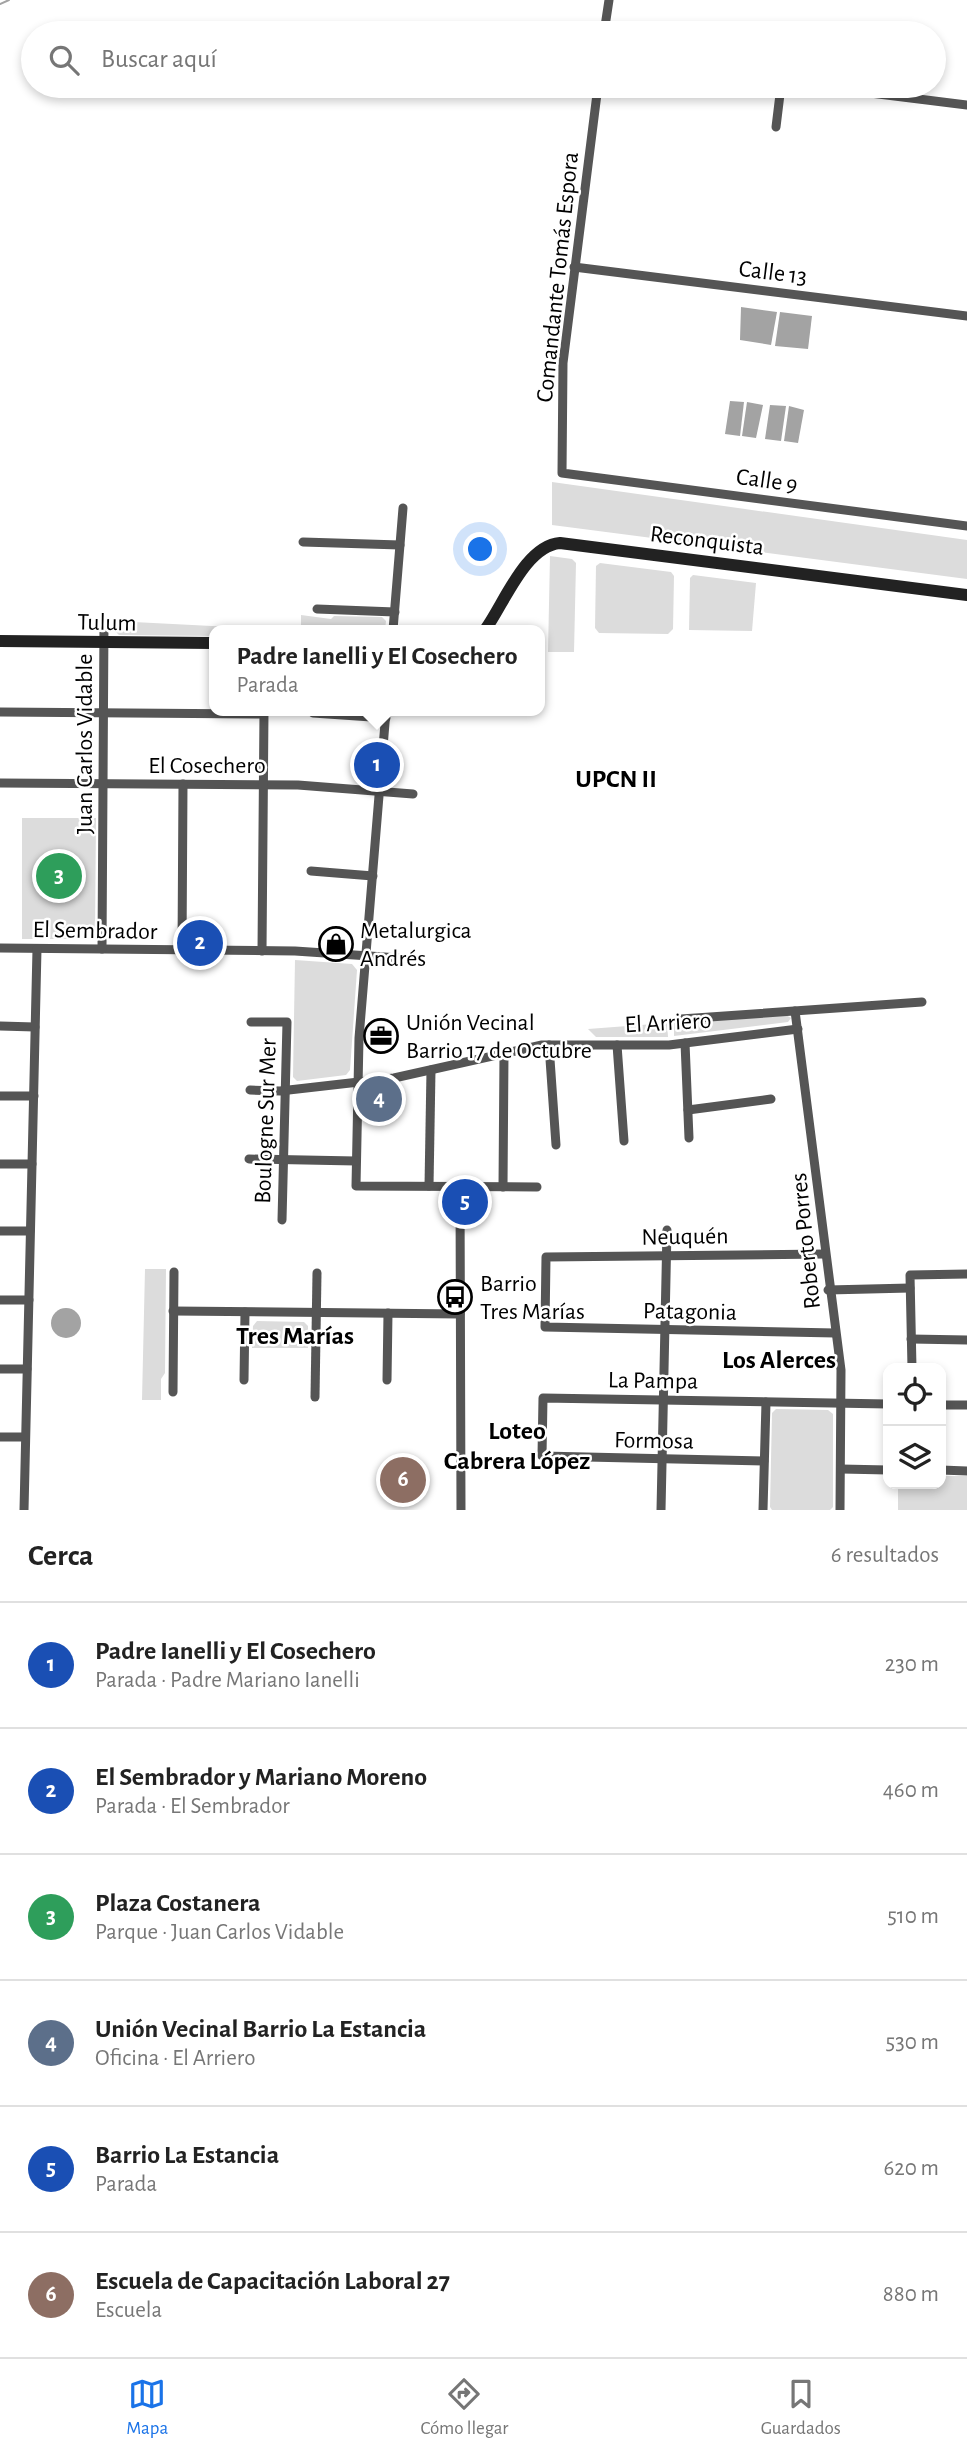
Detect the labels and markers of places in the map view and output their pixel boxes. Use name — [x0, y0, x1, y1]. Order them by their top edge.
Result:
pin: 1 — [354, 739, 400, 791]
pin: 3 — [36, 850, 82, 902]
pin: 2 — [177, 917, 223, 969]
place label: Metalurgica Andrés — [360, 919, 472, 971]
shop icon: Metalurgica Andrés — [317, 925, 355, 963]
place label: Unión Vecinal Barrio 17 de Octubre — [406, 1011, 592, 1063]
office icon: Unión Vecinal Barrio 17 de Octubre — [362, 1017, 400, 1055]
pin: 4 — [356, 1073, 402, 1125]
pin: 5 — [442, 1176, 488, 1228]
place label: Barrio Tres Marías — [480, 1272, 585, 1324]
bus stop icon: Barrio Tres Marías — [436, 1278, 474, 1316]
pin: 6 — [380, 1454, 426, 1506]

